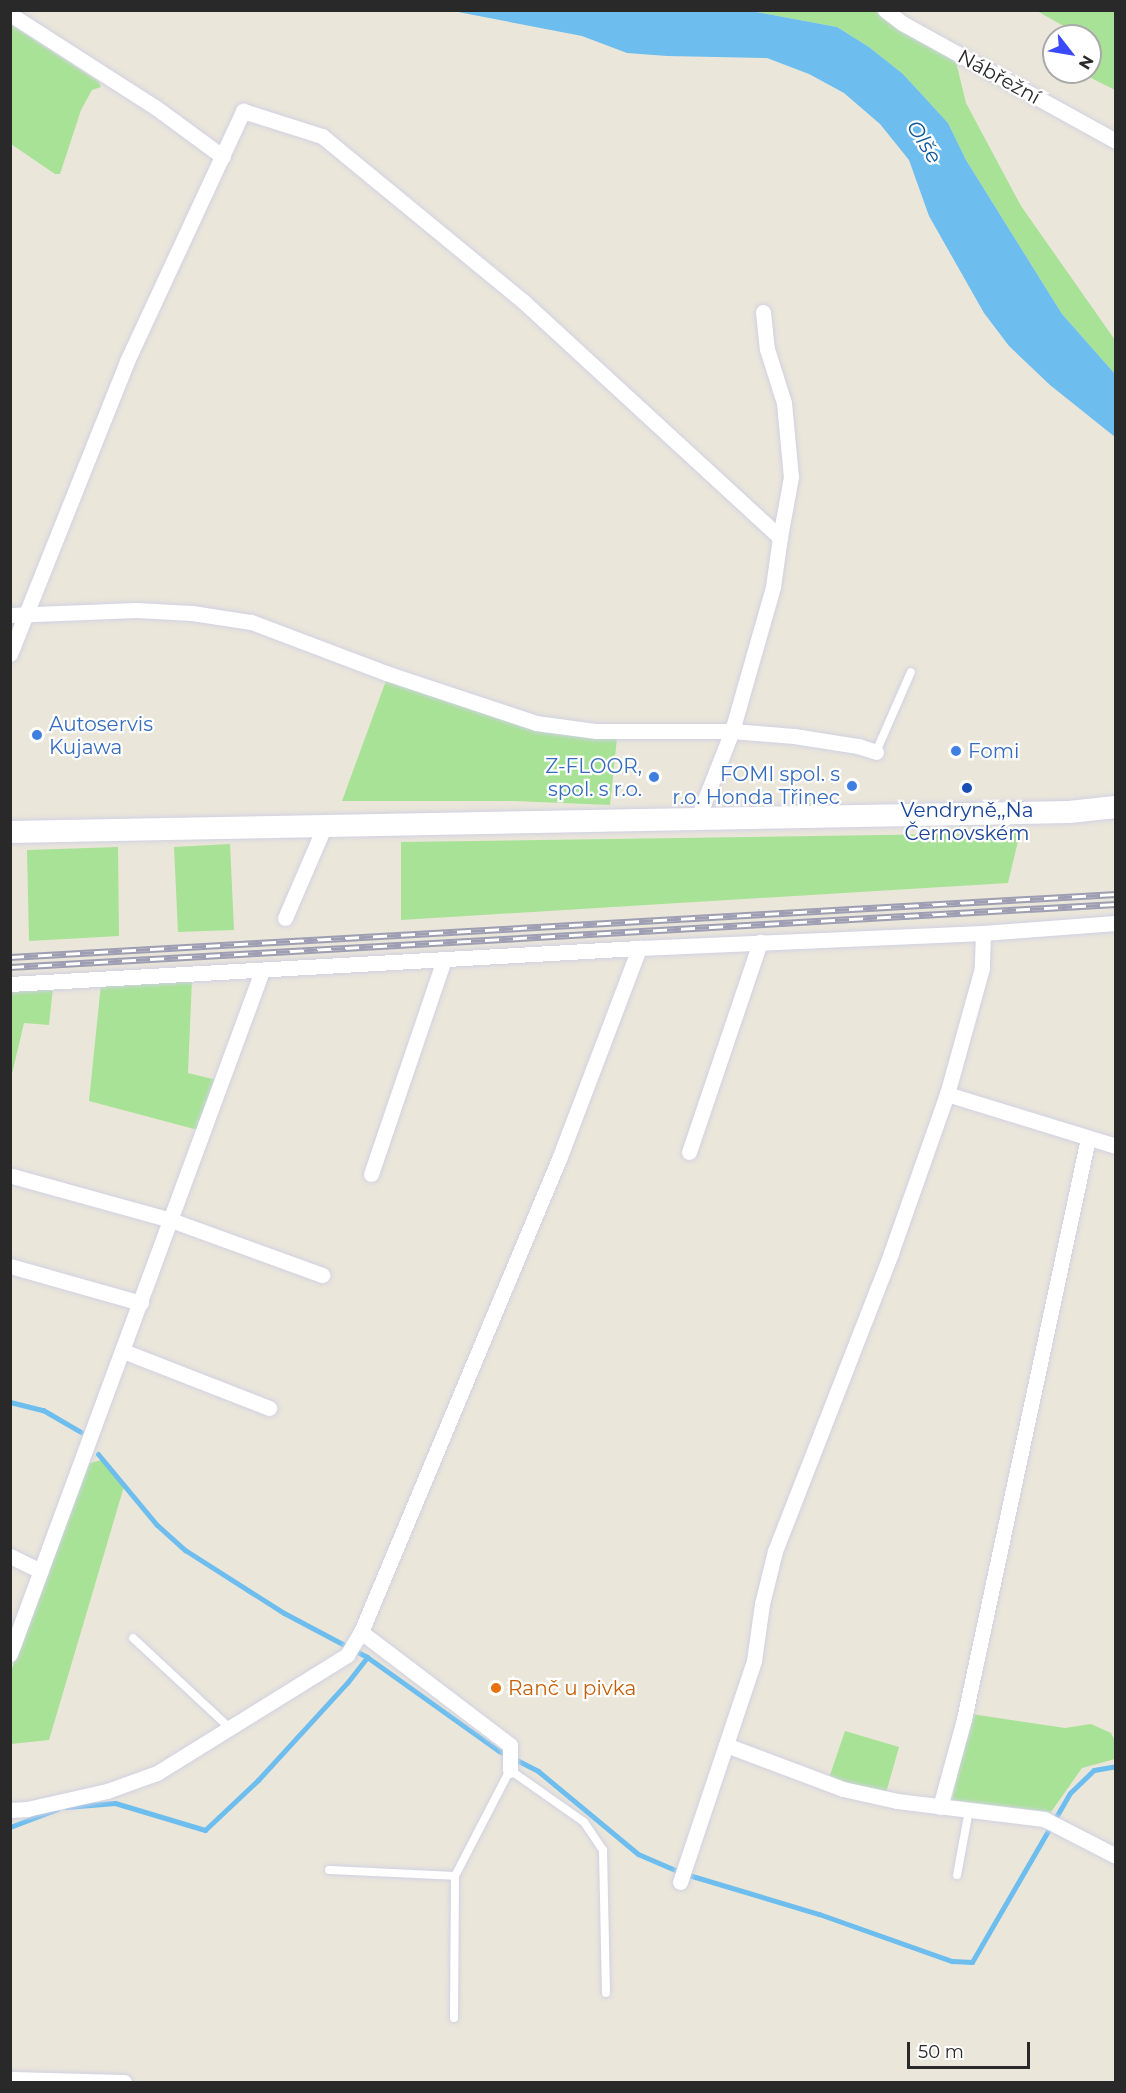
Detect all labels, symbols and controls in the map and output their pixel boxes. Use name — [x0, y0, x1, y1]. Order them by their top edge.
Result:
north arrow — [1042, 24, 1102, 84]
street label: Nábřežní — [954, 45, 1044, 109]
text: N — [1075, 52, 1098, 73]
water label: Olše — [901, 116, 947, 168]
place label: Autoservis Kujawa — [49, 712, 153, 759]
marker: Autoservis Kujawa — [30, 728, 44, 742]
place label: Fomi — [968, 739, 1019, 763]
marker: Fomi — [949, 744, 963, 758]
place label: Z-FLOOR, spol. s r.o. — [545, 754, 642, 801]
place label: FOMI spol. s r.o. Honda Třinec — [672, 762, 840, 809]
marker: Z-FLOOR, spol. s r.o. — [647, 770, 661, 784]
marker: FOMI spol. s r.o. Honda Třinec — [845, 779, 859, 793]
marker: Vendryně,,Na Černovském — [960, 781, 974, 795]
place label: Vendryně,,Na Černovském — [901, 798, 1033, 845]
place label: Ranč u pivka — [508, 1676, 636, 1700]
marker: Ranč u pivka — [489, 1681, 503, 1695]
scale bar — [910, 2030, 1033, 2068]
text: 50 m — [918, 2041, 964, 2063]

